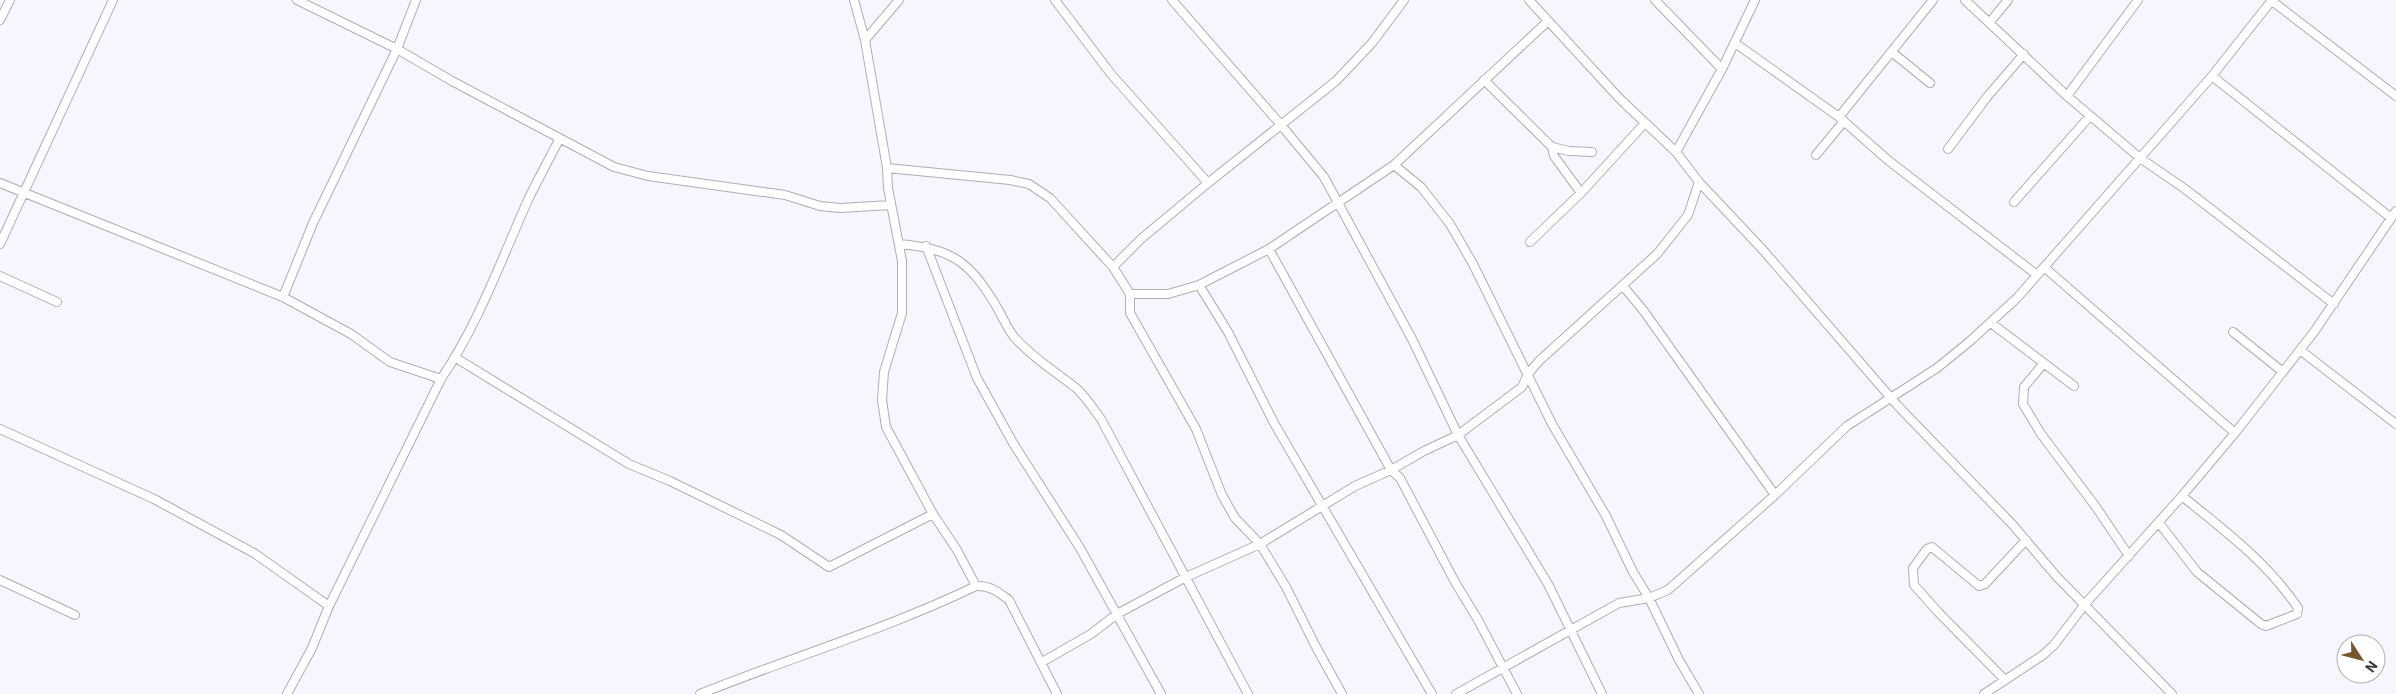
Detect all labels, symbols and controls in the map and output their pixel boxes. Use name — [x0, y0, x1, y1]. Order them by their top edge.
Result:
north arrow — [2336, 634, 2386, 684]
text: N — [2362, 658, 2381, 675]

